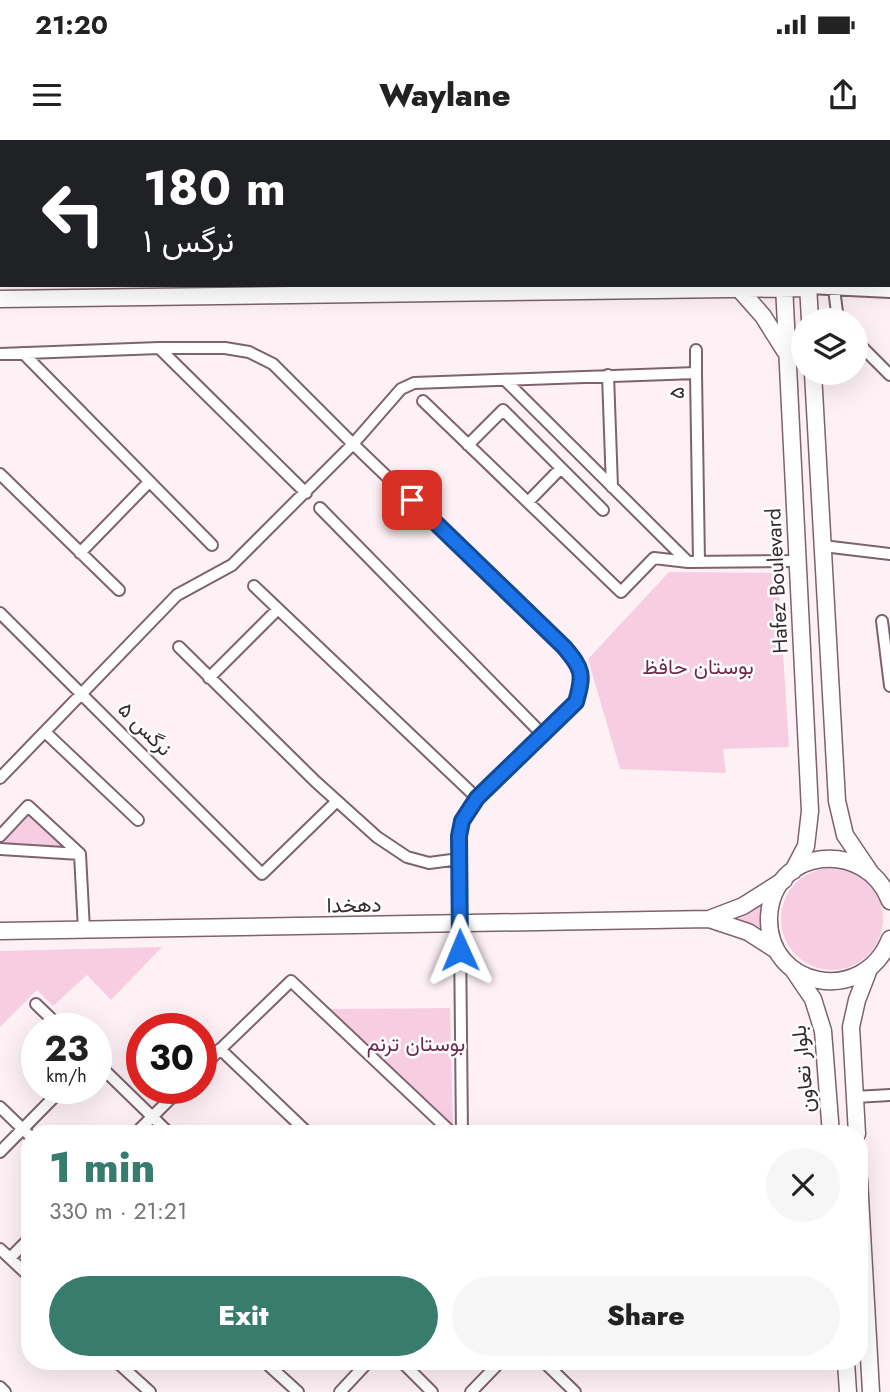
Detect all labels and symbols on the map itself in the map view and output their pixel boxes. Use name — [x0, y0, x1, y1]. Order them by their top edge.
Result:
street label: ۵ — [662, 387, 692, 399]
pin — [382, 470, 442, 530]
street label: Hafez Boulevard — [758, 507, 796, 655]
park label: بوستان حافظ — [642, 652, 754, 682]
street label: نرگس ۵ — [111, 695, 179, 763]
street label: دهخدا — [326, 890, 382, 920]
position arrow — [423, 913, 497, 987]
speed limit sign: 30 — [126, 1013, 217, 1104]
street label: بلوار تعاون — [783, 1024, 823, 1114]
park label: بوستان ترنم — [367, 1029, 465, 1059]

